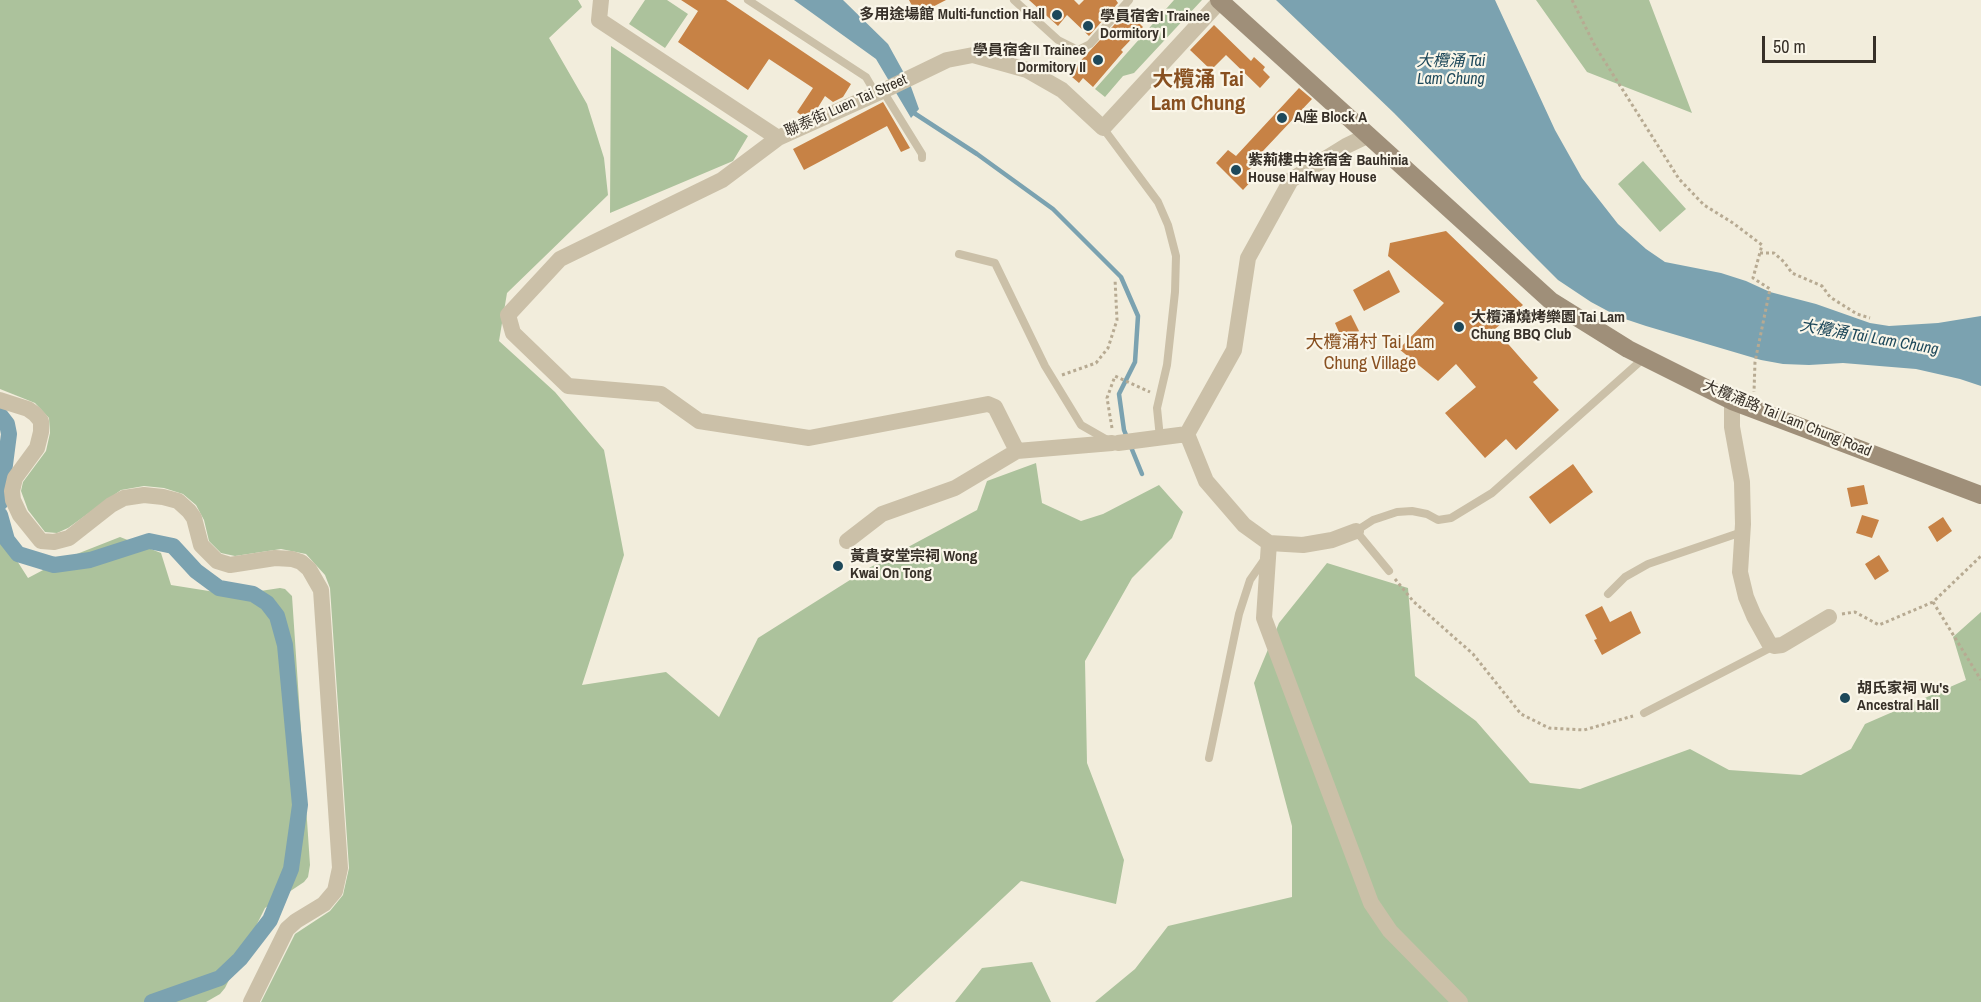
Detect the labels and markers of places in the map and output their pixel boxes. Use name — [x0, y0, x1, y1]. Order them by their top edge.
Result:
place label: 多用途場館 Multi-function Hall — [859, 6, 1045, 24]
marker: 多用途場館 Multi-function Hall — [1050, 8, 1064, 22]
place label: 學員宿舍I Trainee Dormitory I — [1100, 8, 1210, 43]
marker: 學員宿舍I Trainee Dormitory I — [1081, 19, 1095, 33]
place label: 學員宿舍II Trainee Dormitory II — [973, 42, 1086, 77]
marker: 學員宿舍II Trainee Dormitory II — [1091, 53, 1105, 67]
place label: A座 Block A — [1294, 109, 1367, 127]
marker: A座 Block A — [1275, 111, 1289, 125]
place label: 紫荊樓中途宿舍 Bauhinia House Halfway House — [1248, 152, 1408, 187]
marker: 紫荊樓中途宿舍 Bauhinia House Halfway House — [1229, 163, 1243, 177]
place label: 大欖涌燒烤樂園 Tai Lam Chung BBQ Club — [1471, 309, 1625, 344]
marker: 大欖涌燒烤樂園 Tai Lam Chung BBQ Club — [1452, 320, 1466, 334]
place label: 黃貴安堂宗祠 Wong Kwai On Tong — [850, 548, 977, 583]
marker: 黃貴安堂宗祠 Wong Kwai On Tong — [831, 559, 845, 573]
place label: 胡氏家祠 Wu's Ancestral Hall — [1857, 680, 1949, 715]
marker: 胡氏家祠 Wu's Ancestral Hall — [1838, 691, 1852, 705]

